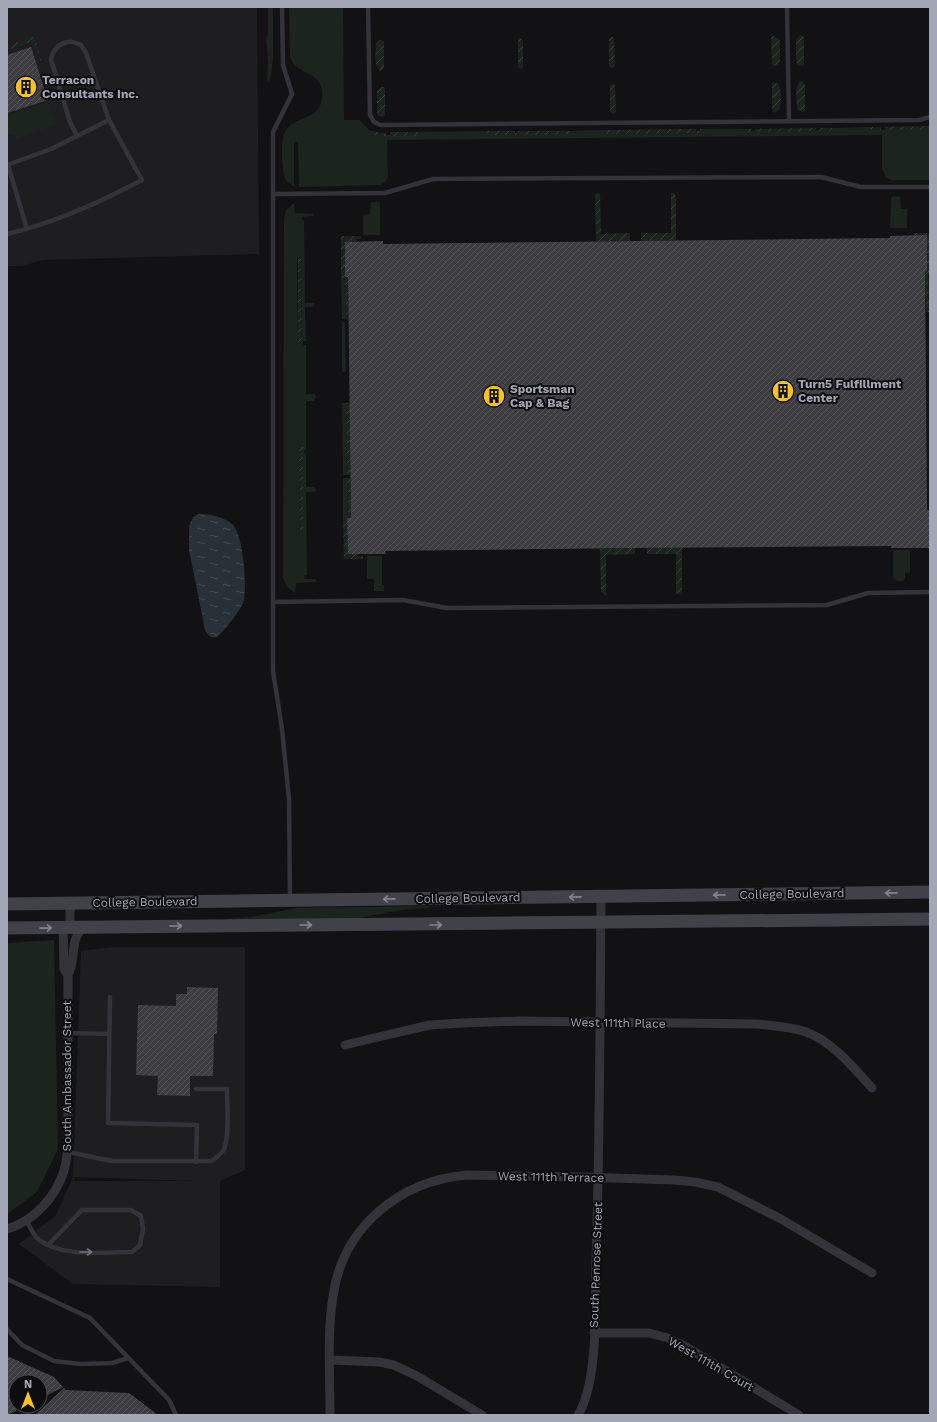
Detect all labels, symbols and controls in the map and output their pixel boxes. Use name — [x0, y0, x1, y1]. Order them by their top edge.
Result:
place label: Terracon Consultants Inc. — [42, 73, 139, 101]
building icon: Terracon Consultants Inc. — [13, 74, 39, 100]
place label: Turn5 Fulfillment Center — [798, 377, 902, 405]
building icon: Turn5 Fulfillment Center — [770, 378, 796, 404]
place label: Sportsman Cap & Bag — [510, 382, 575, 410]
building icon: Sportsman Cap & Bag — [481, 383, 507, 409]
street label: College Boulevard — [739, 886, 845, 902]
one-way arrow — [885, 889, 898, 897]
street label: College Boulevard — [415, 890, 521, 906]
one-way arrow — [713, 891, 726, 899]
one-way arrow — [569, 893, 582, 901]
street label: College Boulevard — [92, 894, 198, 910]
one-way arrow — [383, 895, 396, 903]
one-way arrow — [299, 921, 312, 929]
one-way arrow — [429, 921, 442, 928]
one-way arrow — [169, 922, 182, 930]
one-way arrow — [39, 924, 52, 931]
street label: South Ambassador Street — [60, 1000, 74, 1152]
street label: West 111th Place — [570, 1015, 666, 1031]
street label: West 111th Terrace — [498, 1169, 604, 1185]
street label: South Penrose Street — [587, 1202, 605, 1328]
one-way arrow — [79, 1248, 92, 1256]
street label: West 111th Court — [666, 1334, 756, 1394]
north arrow — [8, 1374, 48, 1414]
text: N — [24, 1378, 32, 1391]

